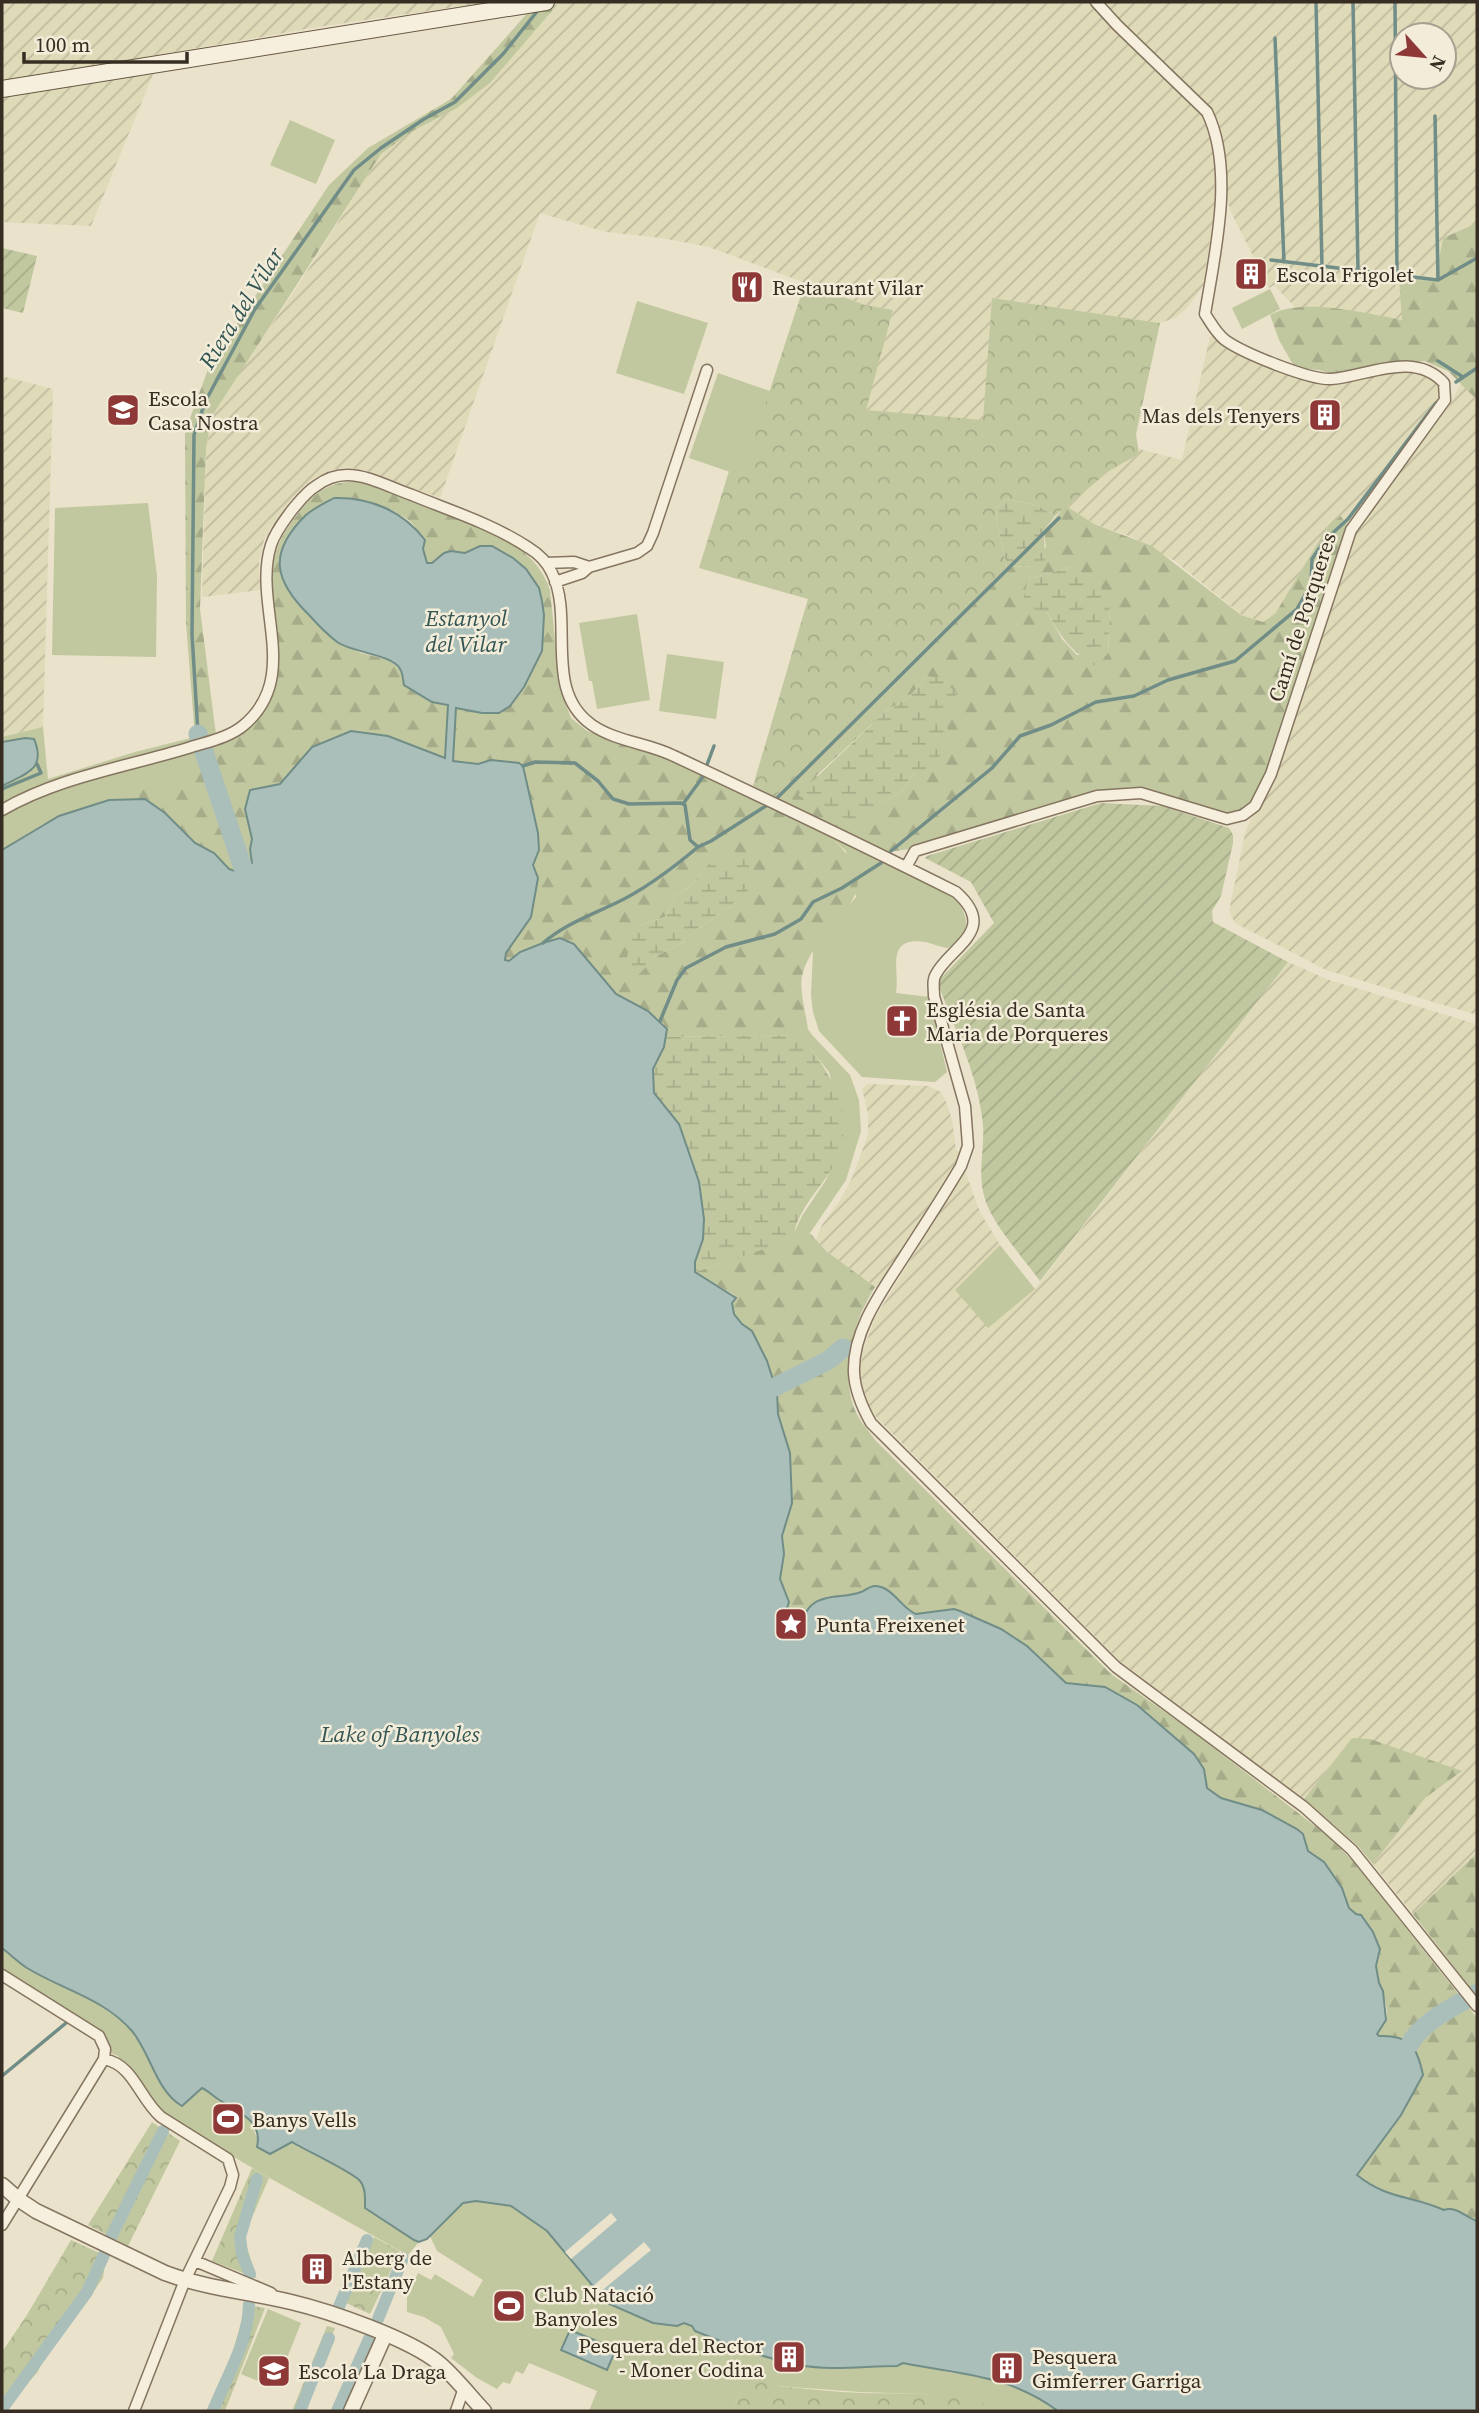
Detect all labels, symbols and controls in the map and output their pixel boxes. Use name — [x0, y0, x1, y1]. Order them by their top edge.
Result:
scale bar — [24, 21, 187, 65]
north arrow — [1388, 21, 1458, 91]
text: 100 m — [35, 30, 90, 59]
text: N — [1423, 52, 1453, 76]
water label: Riera del Vilar — [190, 240, 292, 376]
building icon: Escola Frigolet — [1232, 255, 1270, 293]
place label: Escola Frigolet — [1276, 260, 1414, 289]
restaurant icon: Restaurant Vilar — [728, 268, 766, 306]
place label: Restaurant Vilar — [772, 273, 923, 302]
place label: Escola Casa Nostra — [148, 384, 259, 437]
school or university icon: Escola Casa Nostra — [104, 391, 142, 429]
building icon: Mas dels Tenyers — [1306, 396, 1344, 434]
place label: Mas dels Tenyers — [1142, 401, 1300, 430]
street label: Camí de Porqueres — [1261, 529, 1343, 705]
water label: Estanyol del Vilar — [424, 602, 508, 660]
place label: Església de Santa Maria de Porqueres — [926, 995, 1108, 1048]
church icon: Església de Santa Maria de Porqueres — [883, 1002, 921, 1040]
place icon: Punta Freixenet — [772, 1605, 810, 1643]
place label: Punta Freixenet — [816, 1610, 965, 1639]
water label: Lake of Banyoles — [320, 1718, 480, 1750]
sports icon: Banys Vells — [209, 2100, 247, 2138]
place label: Banys Vells — [252, 2105, 357, 2134]
place label: Alberg de l'Estany — [342, 2243, 432, 2296]
building icon: Alberg de l'Estany — [298, 2250, 336, 2288]
place label: Club Natació Banyoles — [534, 2280, 654, 2333]
sports icon: Club Natació Banyoles — [490, 2287, 528, 2325]
place label: Pesquera del Rector - Moner Codina — [578, 2331, 764, 2384]
building icon: Pesquera del Rector - Moner Codina — [770, 2338, 808, 2376]
place label: Pesquera Gimferrer Garriga — [1032, 2342, 1202, 2395]
building icon: Pesquera Gimferrer Garriga — [988, 2349, 1026, 2387]
school or university icon: Escola La Draga — [255, 2352, 293, 2390]
place label: Escola La Draga — [298, 2357, 447, 2386]

